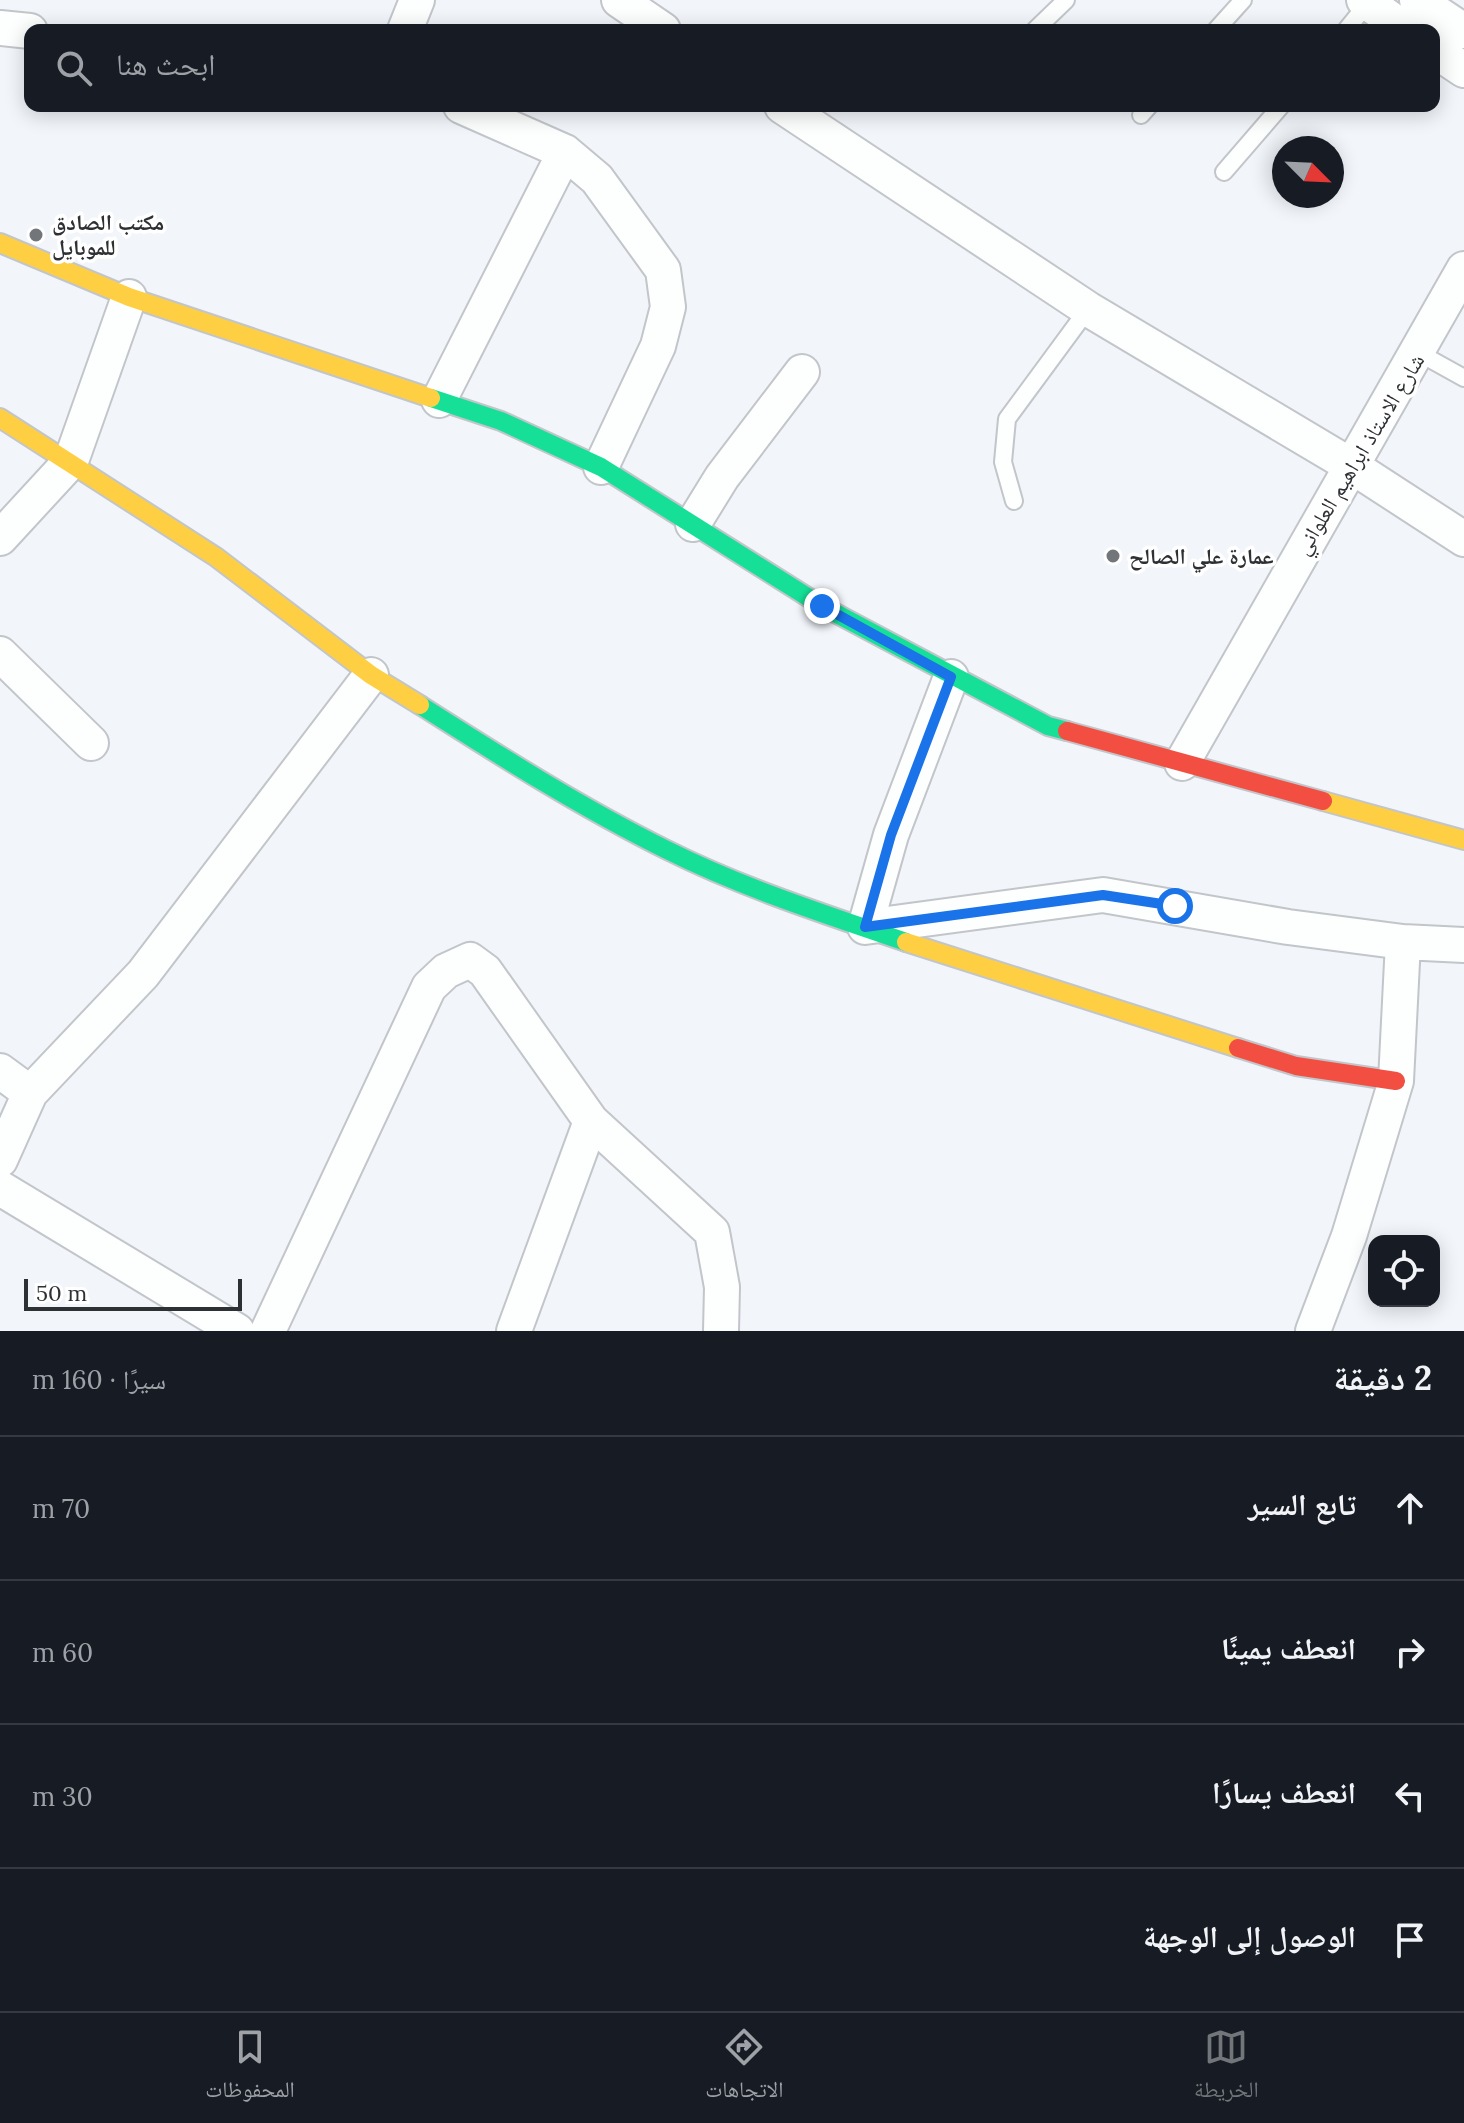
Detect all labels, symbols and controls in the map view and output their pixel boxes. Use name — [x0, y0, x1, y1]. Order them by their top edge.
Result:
search box — [24, 24, 1440, 112]
text: ابحث هنا — [116, 45, 215, 83]
icon: search — [52, 46, 96, 90]
north arrow — [1272, 136, 1344, 208]
place label: مكتب الصادق للموبايل — [52, 208, 164, 261]
marker: مكتب الصادق للموبايل — [27, 226, 45, 244]
street label: شارع الاستاذ ابراهيم العلواني — [1288, 348, 1433, 562]
place label: عمارة علي الصالح — [1129, 542, 1274, 573]
marker: عمارة علي الصالح — [1104, 547, 1122, 565]
route end — [804, 588, 840, 624]
route start — [1157, 888, 1193, 924]
map controls — [1368, 1235, 1440, 1307]
button: locate — [1368, 1235, 1440, 1307]
scale bar — [24, 1275, 242, 1311]
text: 50 m — [36, 1279, 87, 1307]
text: 2 دقيقة — [1334, 1356, 1432, 1399]
text: سيرًا · 160 m — [32, 1363, 166, 1396]
text: تابع السير — [1248, 1485, 1356, 1523]
icon: ahead — [1388, 1486, 1432, 1530]
text: 70 m — [32, 1492, 90, 1525]
text: انعطف يمينًا — [1221, 1629, 1356, 1667]
icon: right — [1388, 1630, 1432, 1674]
text: 60 m — [32, 1636, 93, 1669]
text: انعطف يسارًا — [1212, 1773, 1356, 1811]
icon: left — [1388, 1774, 1432, 1818]
text: 30 m — [32, 1780, 93, 1813]
text: الوصول إلى الوجهة — [1143, 1917, 1356, 1955]
icon: arrive — [1388, 1918, 1432, 1962]
tab: المحفوظات — [205, 2025, 295, 2111]
tab: الاتجاهات — [705, 2025, 783, 2111]
tab: الخريطة — [1194, 2025, 1259, 2111]

